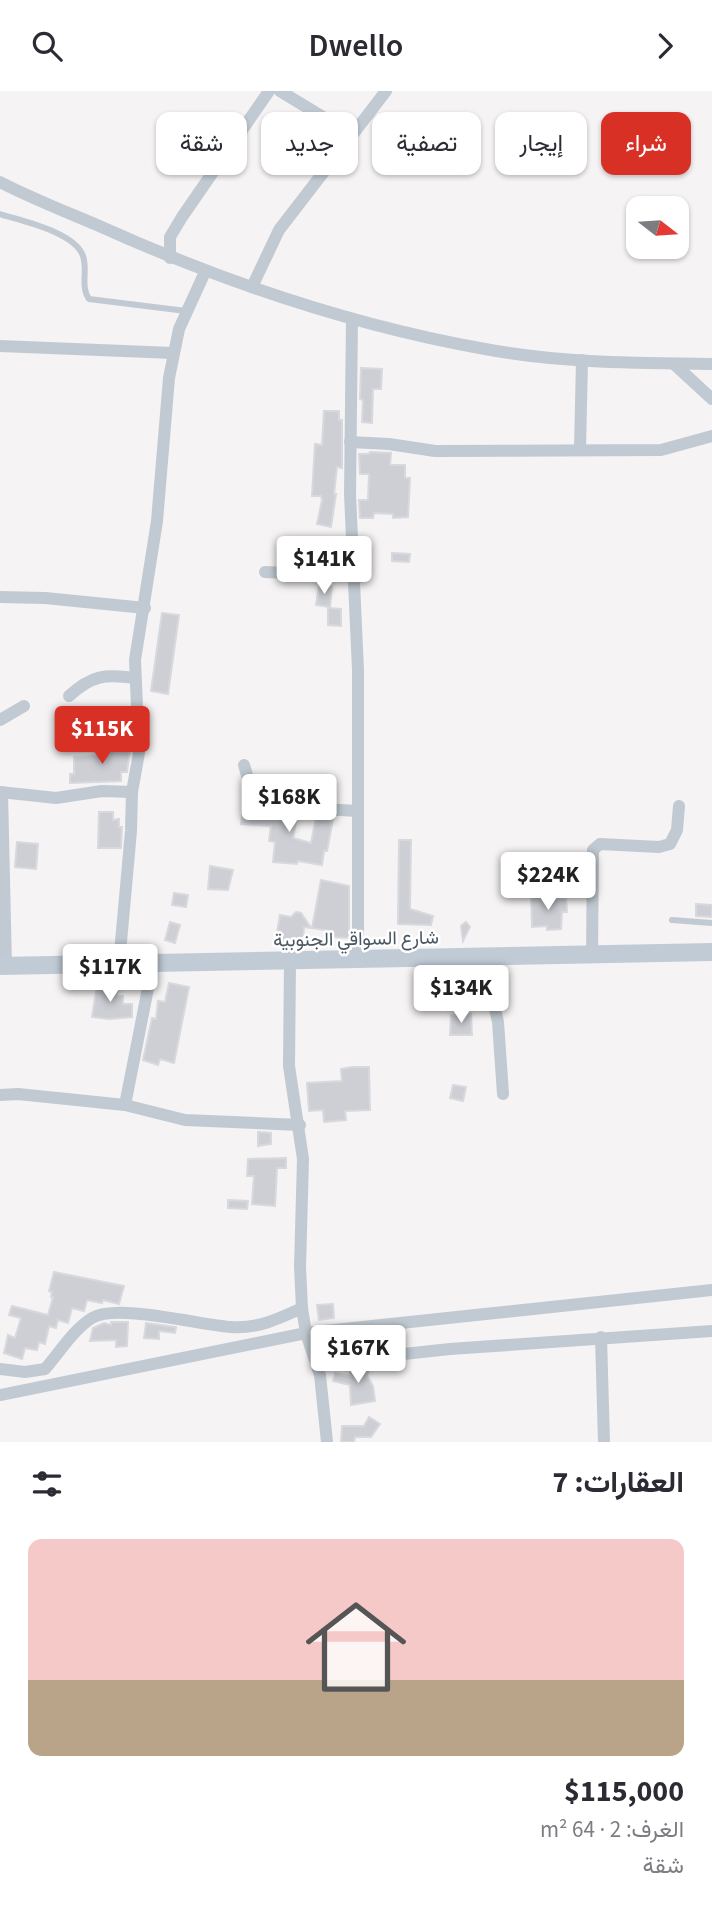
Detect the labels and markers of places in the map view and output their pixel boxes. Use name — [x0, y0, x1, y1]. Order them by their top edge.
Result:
pin: $141K — [275, 537, 373, 596]
pin: $115K — [53, 707, 151, 766]
pin: $168K — [240, 775, 338, 834]
pin: $224K — [499, 853, 597, 912]
pin: $117K — [61, 944, 159, 1004]
pin: $134K — [412, 965, 510, 1025]
pin: $167K — [309, 1325, 407, 1385]

